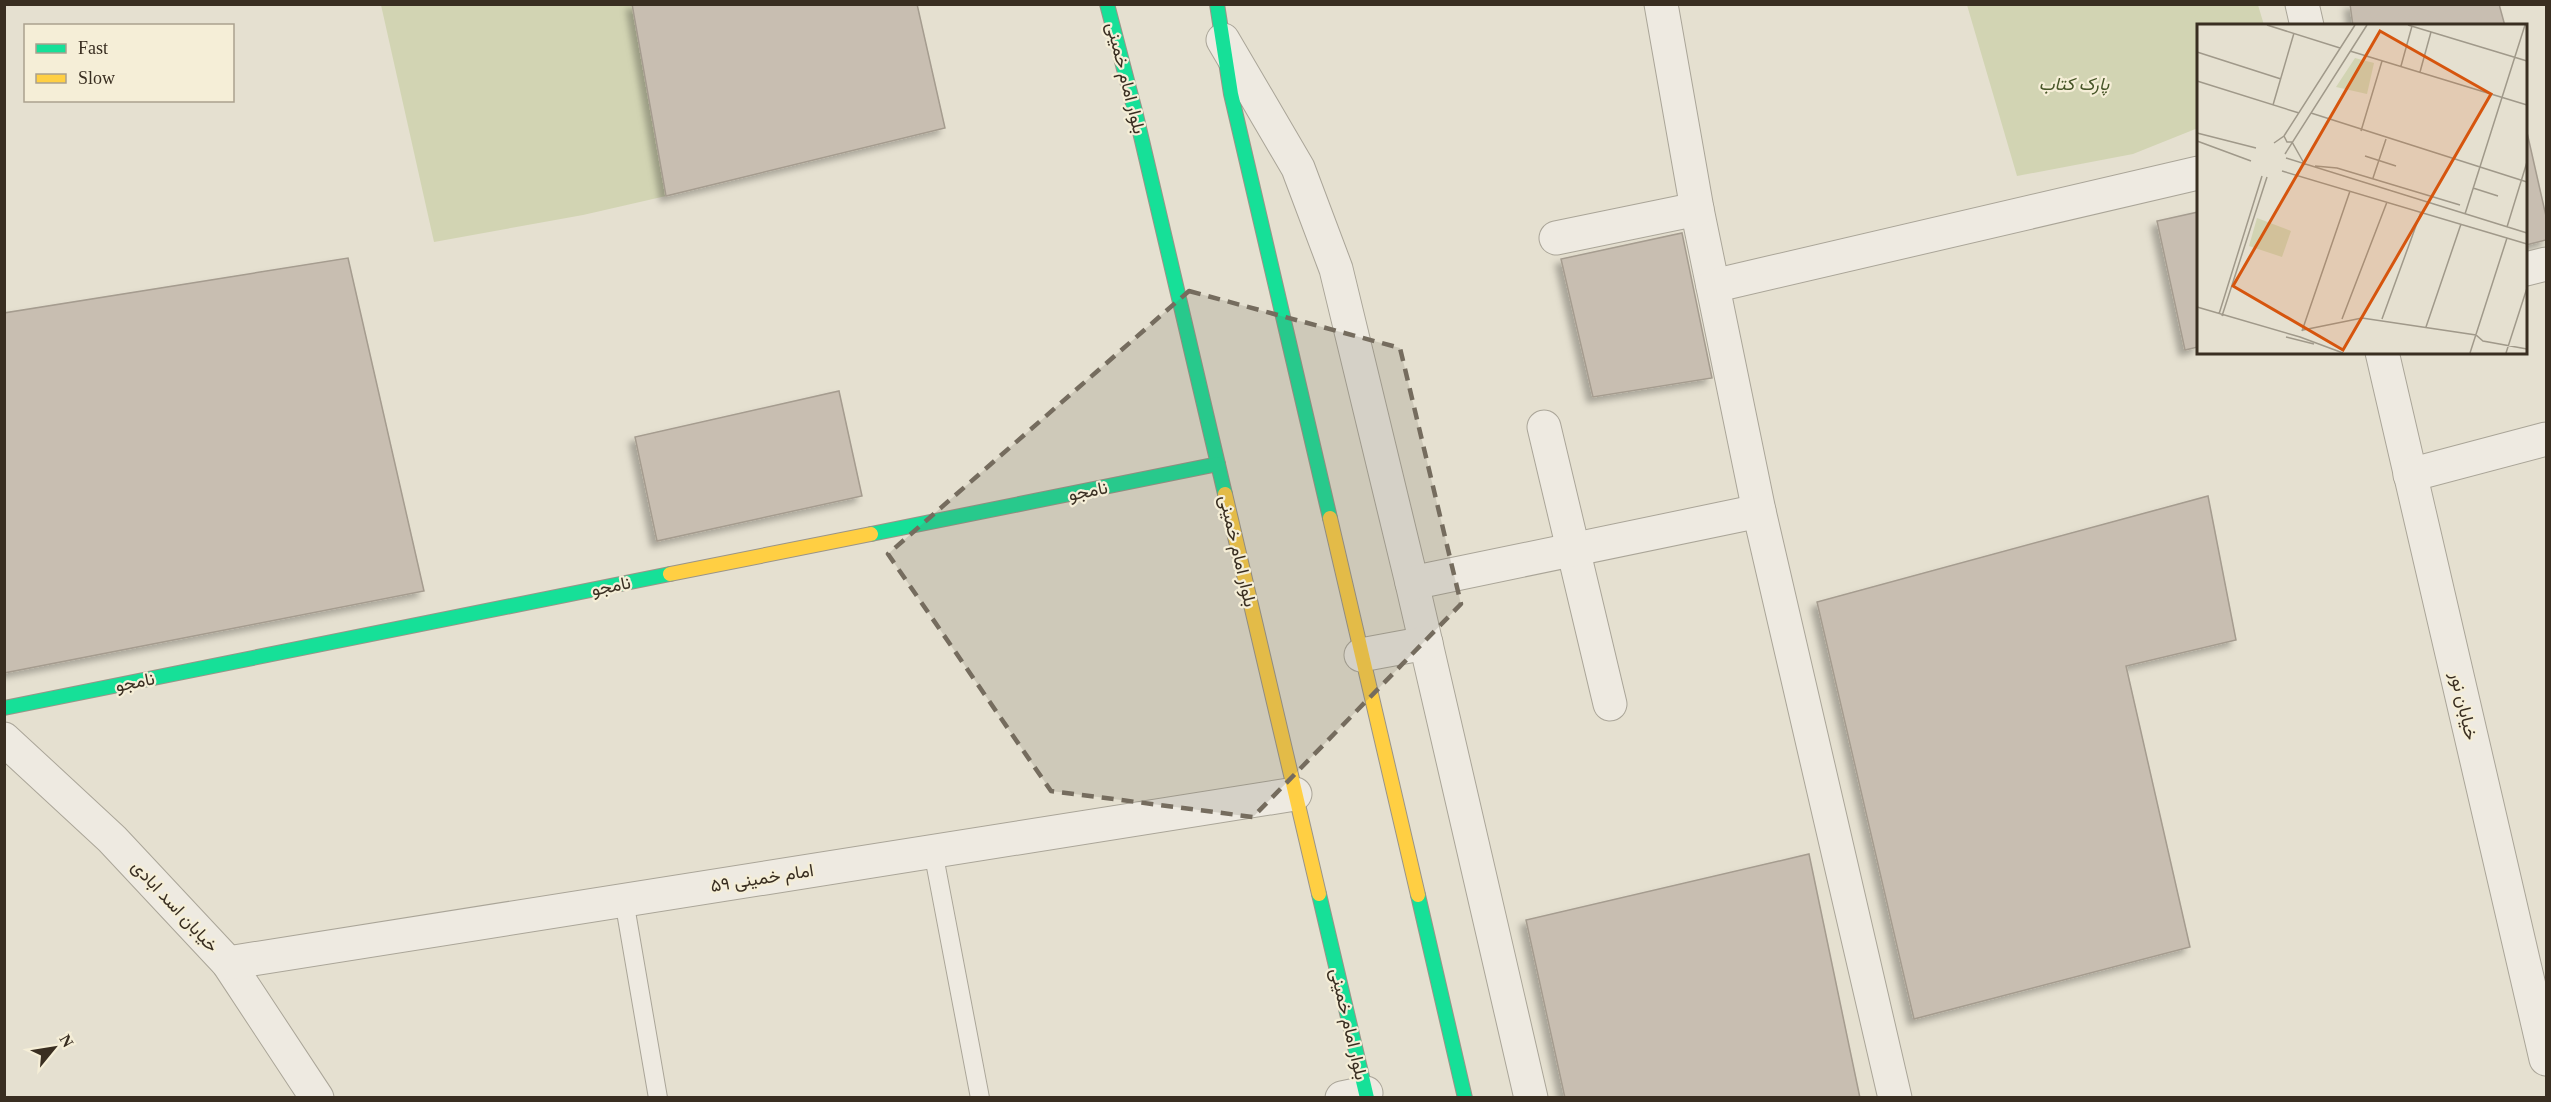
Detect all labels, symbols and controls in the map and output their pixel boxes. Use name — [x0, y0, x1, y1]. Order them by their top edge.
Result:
street label: بلوار امام خمينی — [1101, 20, 1150, 136]
legend — [24, 24, 234, 102]
inset map — [2197, 24, 2527, 354]
text: Fast — [78, 38, 108, 58]
text: Slow — [78, 68, 115, 88]
park label: پارک کتاب — [2039, 74, 2110, 96]
street label: نامجو — [1067, 477, 1110, 506]
street label: بلوار امام خمينی — [1213, 493, 1261, 609]
street label: نامجو — [590, 572, 633, 601]
street label: نامجو — [114, 668, 157, 697]
street label: خیابان نور — [2445, 669, 2482, 742]
street label: خیابان اسد ابادی — [127, 856, 223, 957]
street label: امام خمينی ۵۹ — [709, 860, 815, 898]
street label: بلوار امام خمينی — [1324, 966, 1372, 1082]
north arrow — [24, 1018, 84, 1078]
text: N — [56, 1031, 77, 1050]

